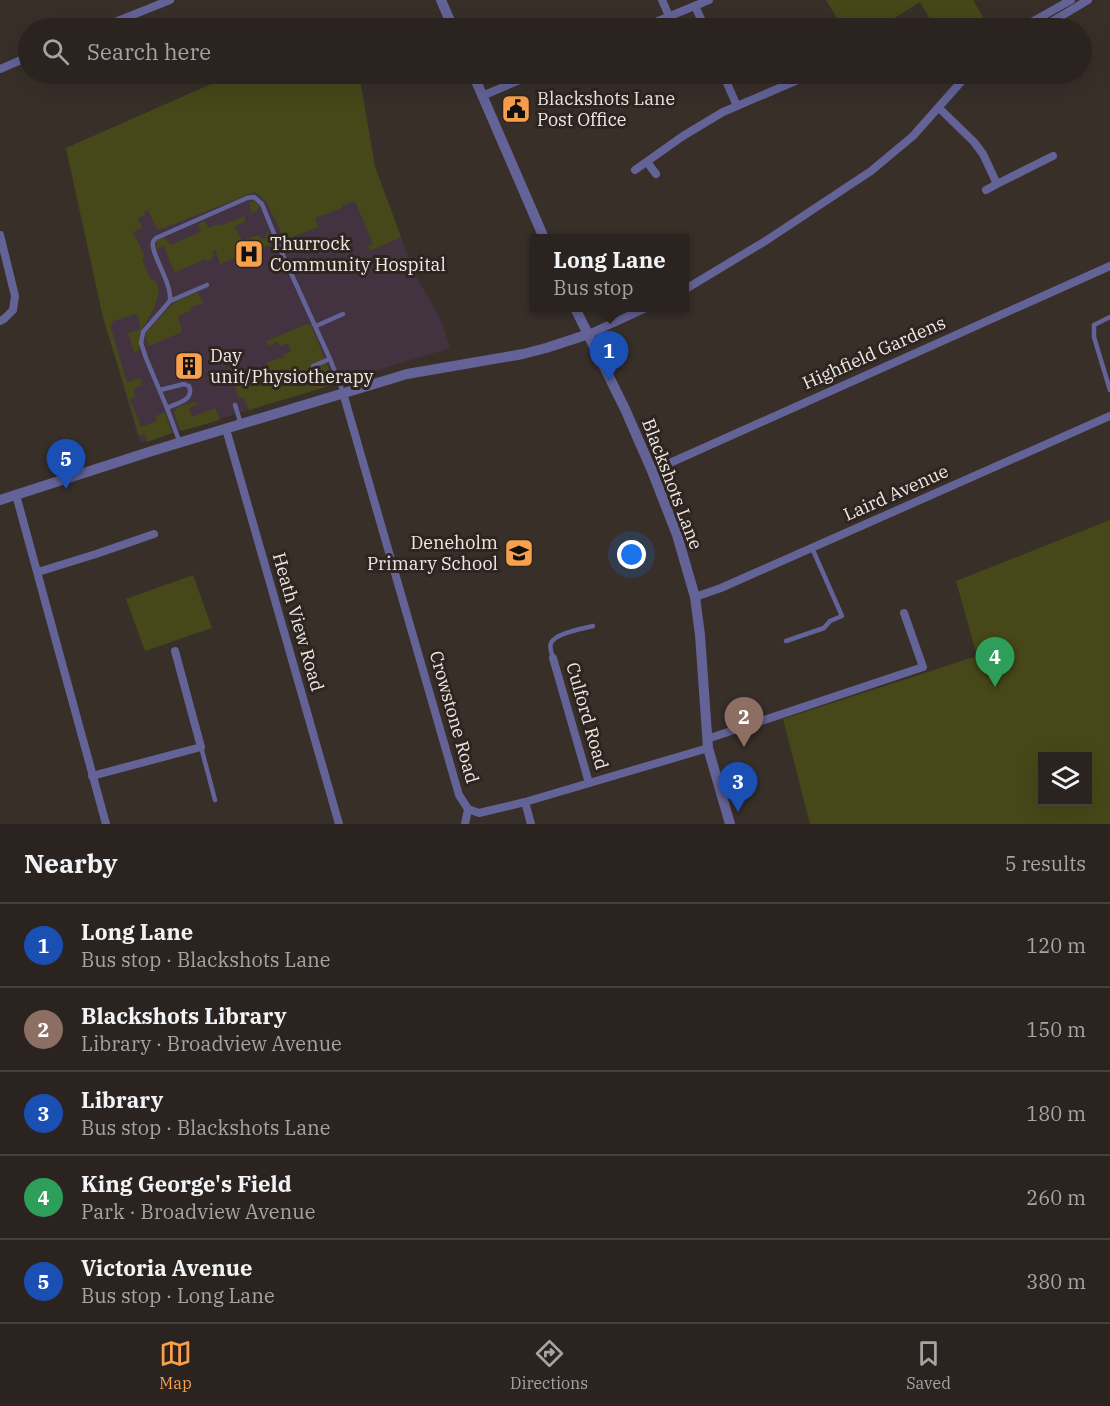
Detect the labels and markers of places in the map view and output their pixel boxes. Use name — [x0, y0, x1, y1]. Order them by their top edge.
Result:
place label: Blackshots Lane Post Office — [537, 87, 675, 131]
public building icon: Blackshots Lane Post Office — [500, 93, 532, 125]
place label: Thurrock Community Hospital — [270, 232, 446, 276]
hospital icon: Thurrock Community Hospital — [233, 238, 265, 270]
pin: 1 — [590, 332, 628, 381]
place label: Day unit/Physiotherapy — [210, 344, 374, 388]
building icon: Day unit/Physiotherapy — [173, 350, 205, 382]
pin: 5 — [46, 440, 86, 489]
place label: Deneholm Primary School — [367, 531, 498, 575]
school or university icon: Deneholm Primary School — [503, 537, 535, 569]
pin: 4 — [976, 638, 1014, 687]
pin: 2 — [724, 698, 764, 747]
pin: 3 — [718, 762, 758, 812]

